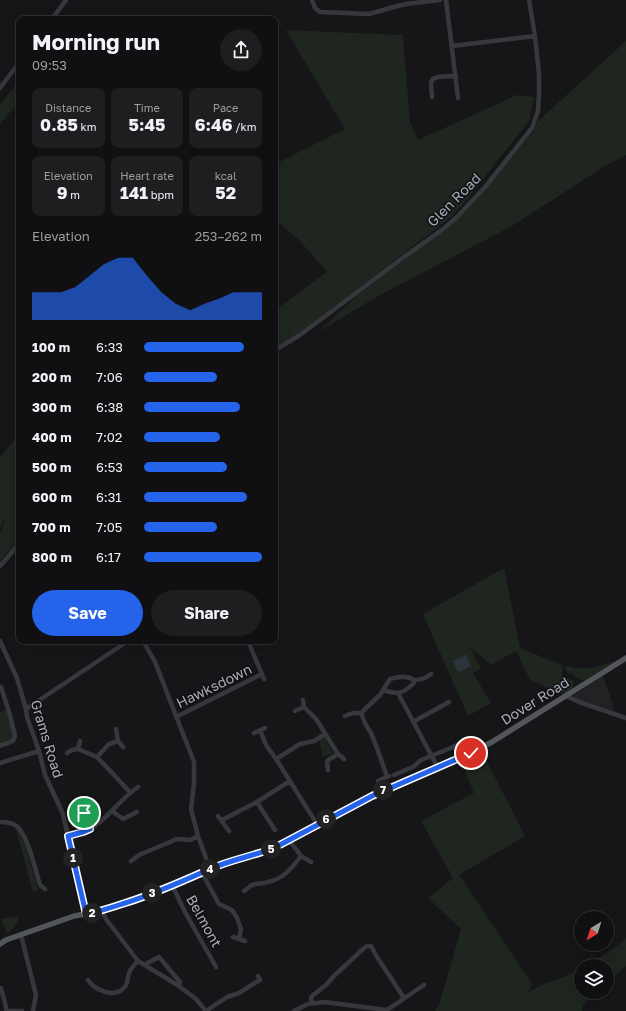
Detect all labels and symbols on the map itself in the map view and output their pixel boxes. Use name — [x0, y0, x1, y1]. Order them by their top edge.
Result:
street label: Glen Road — [423, 169, 484, 230]
street label: Hawksdown — [173, 660, 254, 711]
street label: Dover Road — [498, 673, 572, 728]
street label: Grams Road — [28, 698, 67, 780]
pin — [454, 736, 488, 770]
pin: 7 — [373, 780, 393, 800]
pin — [67, 796, 101, 830]
pin: 6 — [316, 809, 336, 829]
pin: 5 — [261, 839, 281, 859]
pin: 1 — [63, 848, 83, 868]
pin: 4 — [200, 859, 220, 879]
pin: 3 — [142, 883, 162, 903]
street label: Belmont — [183, 892, 226, 950]
pin: 2 — [82, 903, 102, 923]
north arrow — [574, 911, 614, 951]

